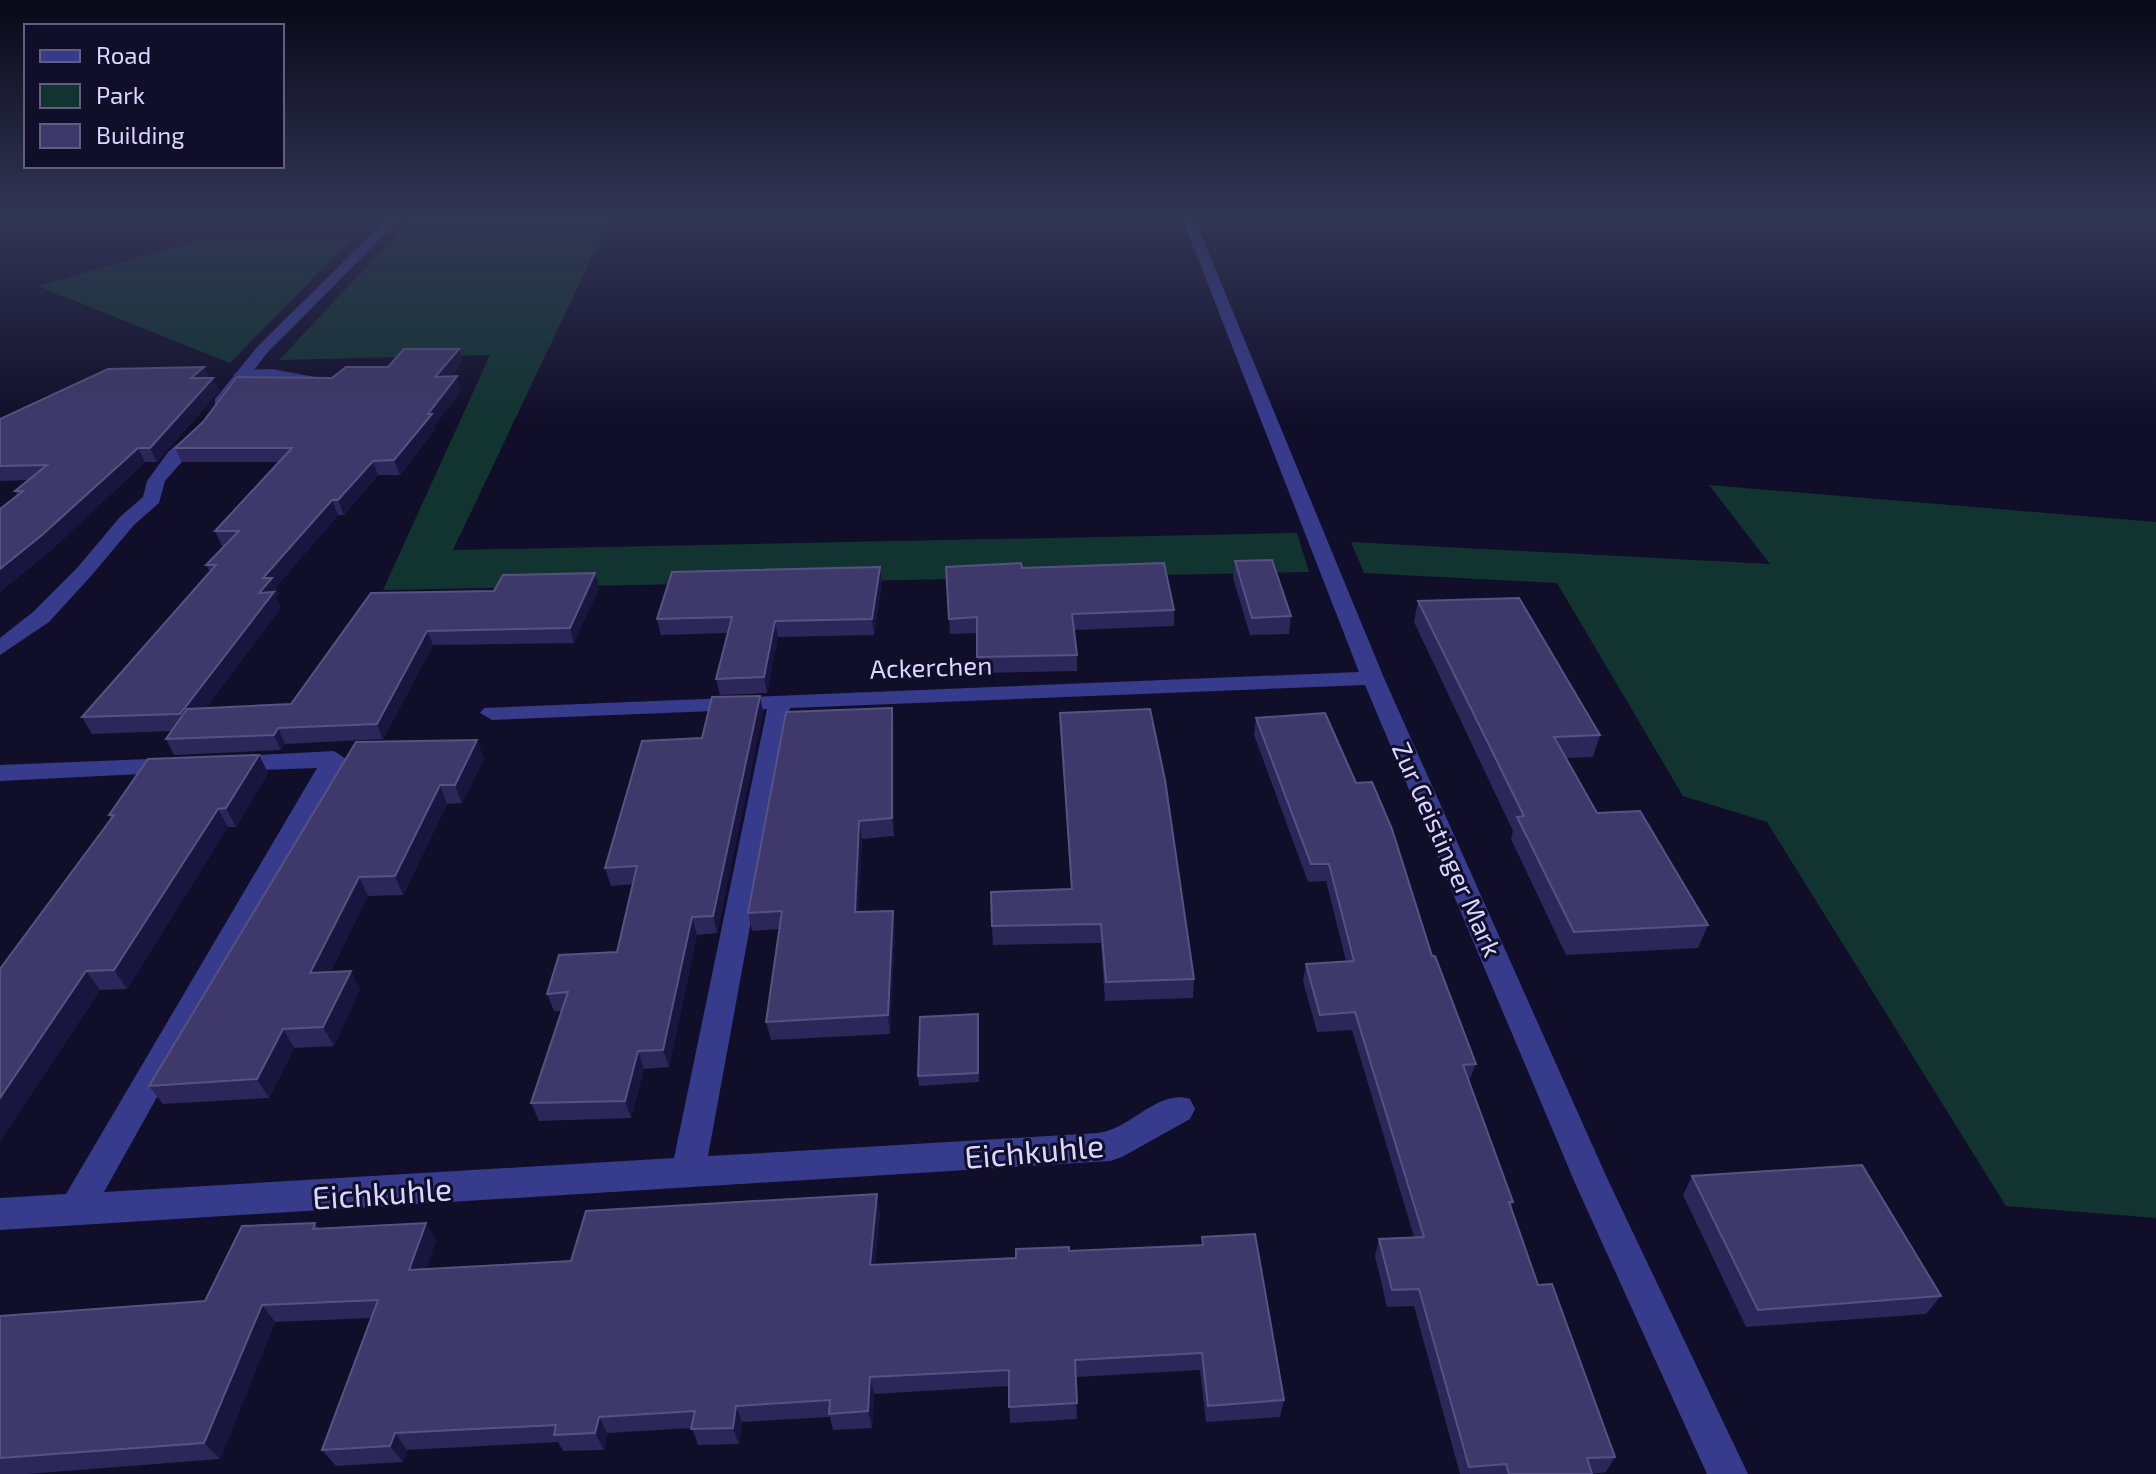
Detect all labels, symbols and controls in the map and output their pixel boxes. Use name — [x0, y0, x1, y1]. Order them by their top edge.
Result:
legend — [24, 24, 284, 168]
text: Road — [96, 40, 151, 69]
text: Park — [96, 80, 145, 109]
text: Building — [96, 120, 185, 149]
street label: Ackerchen — [869, 648, 993, 684]
street label: Zur Geistinger Mark — [1387, 737, 1509, 961]
street label: Eichkuhle — [963, 1125, 1105, 1175]
street label: Eichkuhle — [311, 1168, 453, 1216]

